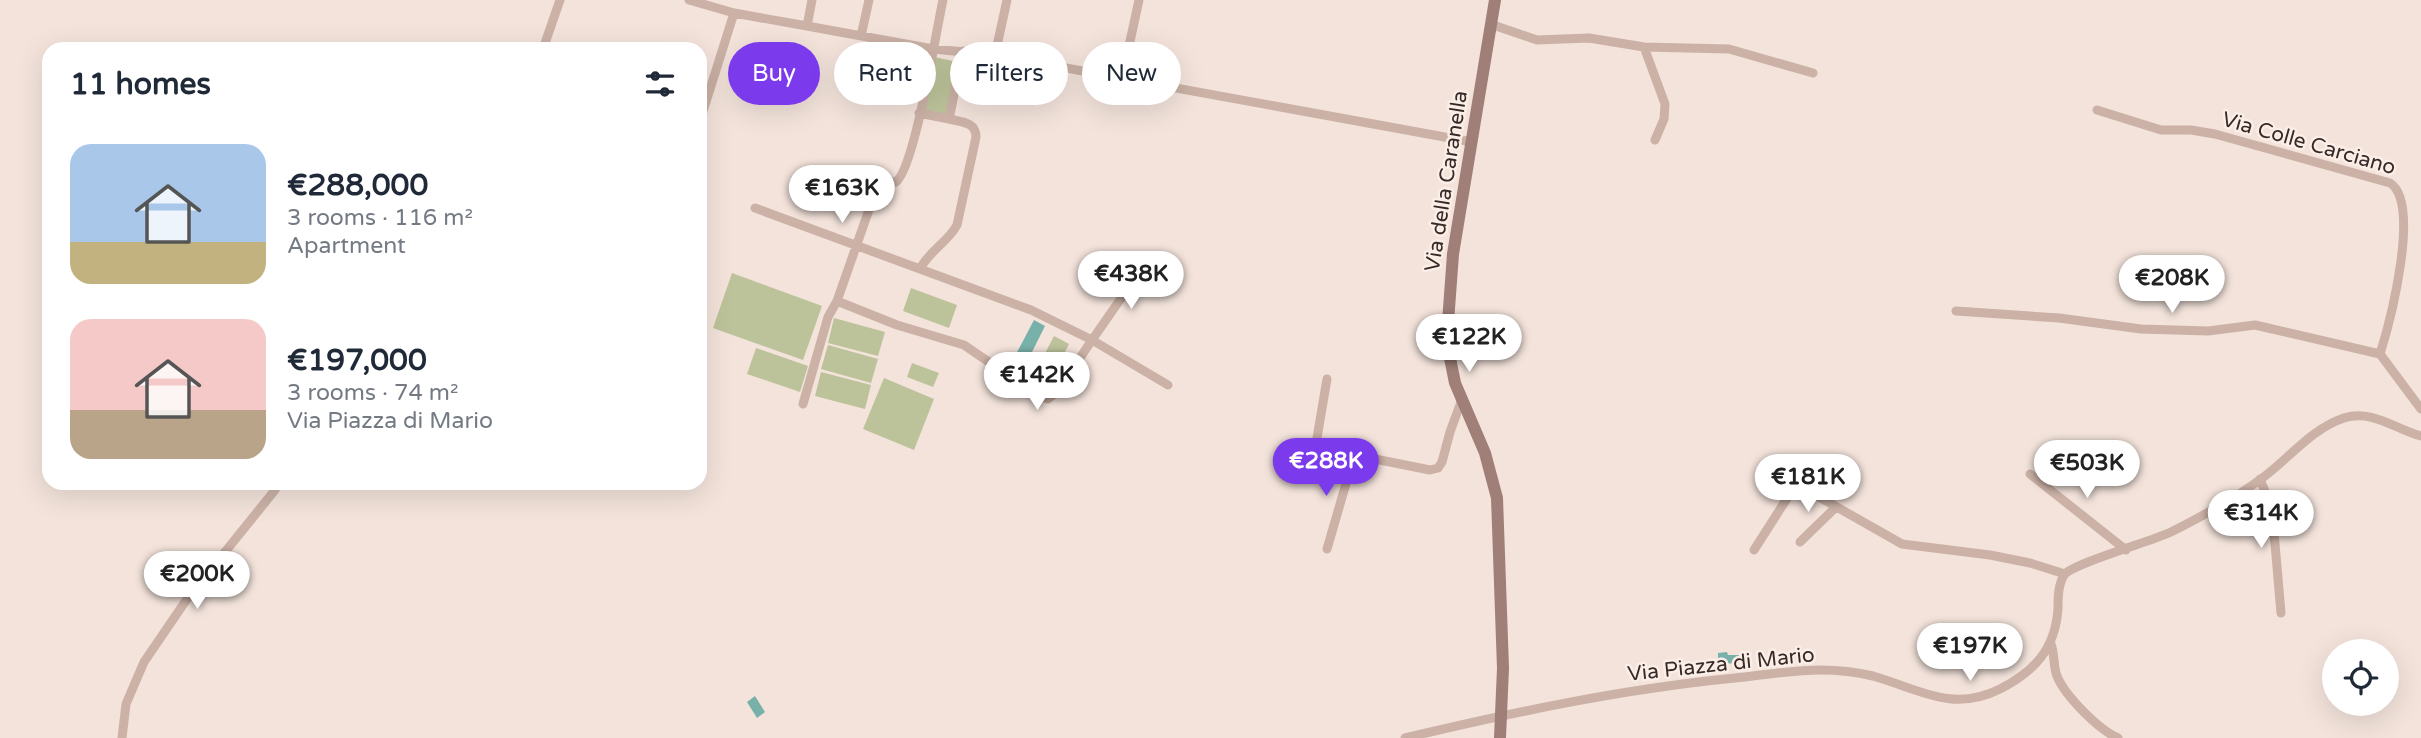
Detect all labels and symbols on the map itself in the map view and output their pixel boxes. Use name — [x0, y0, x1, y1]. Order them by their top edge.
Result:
street label: Via della Caranella — [1420, 89, 1473, 273]
street label: Via Colle Carciano — [2219, 107, 2399, 180]
pin: €163K — [793, 166, 891, 225]
pin: €438K — [1082, 252, 1180, 311]
pin: €208K — [2123, 256, 2221, 315]
pin: €122K — [1420, 314, 1518, 374]
pin: €142K — [988, 352, 1086, 412]
pin: €288K — [1277, 438, 1375, 498]
pin: €503K — [2038, 440, 2136, 500]
pin: €181K — [1759, 454, 1857, 514]
pin: €314K — [2212, 490, 2310, 550]
pin: €200K — [148, 552, 246, 611]
pin: €197K — [1921, 624, 2019, 683]
street label: Via Piazza di Mario — [1626, 642, 1816, 687]

